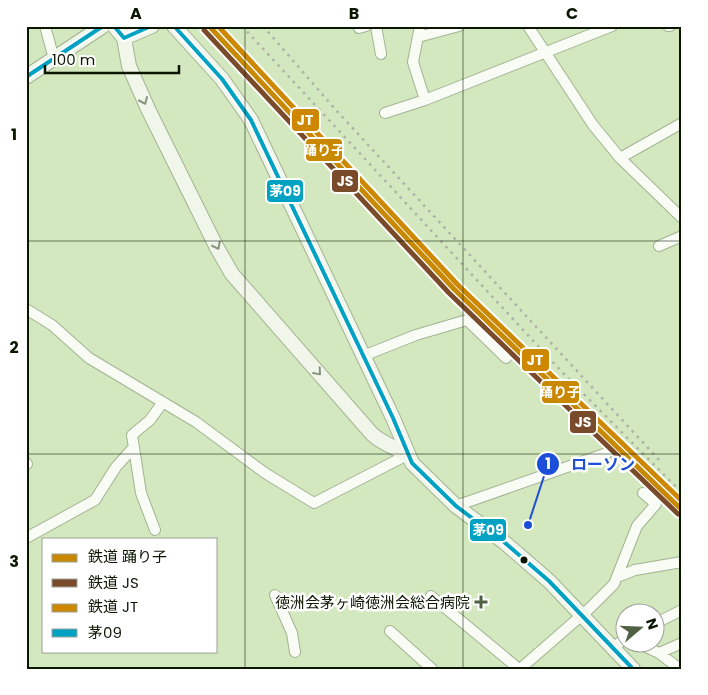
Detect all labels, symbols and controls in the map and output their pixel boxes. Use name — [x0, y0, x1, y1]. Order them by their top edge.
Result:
text: A — [130, 2, 142, 25]
text: B — [349, 2, 359, 25]
text: C — [566, 2, 578, 25]
scale bar — [45, 42, 179, 74]
text: 100 m — [52, 49, 95, 70]
one-way arrow — [138, 96, 149, 105]
line badge: JT — [291, 108, 320, 132]
text: JT — [297, 110, 313, 130]
text: 1 — [11, 123, 17, 146]
line badge: 踊り子 — [305, 138, 343, 162]
text: 踊り子 — [303, 140, 345, 160]
line badge: JS — [331, 169, 359, 193]
text: JS — [337, 171, 354, 191]
line badge: 茅09 — [266, 179, 304, 203]
text: 茅09 — [269, 181, 301, 201]
one-way arrow — [211, 241, 221, 250]
text: 2 — [9, 336, 19, 359]
line badge: JT — [521, 348, 550, 372]
text: JT — [527, 350, 543, 370]
one-way arrow — [312, 367, 321, 376]
line badge: 踊り子 — [541, 380, 580, 404]
text: 踊り子 — [539, 382, 581, 402]
line badge: JS — [569, 410, 597, 434]
text: JS — [575, 412, 592, 432]
callout: ローソン — [536, 449, 645, 480]
text: 1 — [545, 453, 551, 474]
text: ローソン — [571, 453, 635, 476]
line badge: 茅09 — [469, 518, 507, 542]
text: 茅09 — [472, 520, 504, 540]
legend — [42, 538, 218, 652]
text: 鉄道 踊り子 — [88, 546, 167, 567]
text: 3 — [9, 550, 19, 573]
unlabelled marker — [519, 555, 529, 565]
text: 鉄道 JS — [88, 572, 139, 593]
place label: 徳洲会茅ヶ崎徳洲会総合病院 — [275, 592, 470, 613]
marker: 徳洲会茅ヶ崎徳洲会総合病院 — [474, 595, 488, 609]
text: 鉄道 JT — [88, 596, 138, 617]
north arrow — [616, 602, 666, 652]
text: N — [641, 616, 663, 632]
text: 茅09 — [88, 622, 122, 643]

